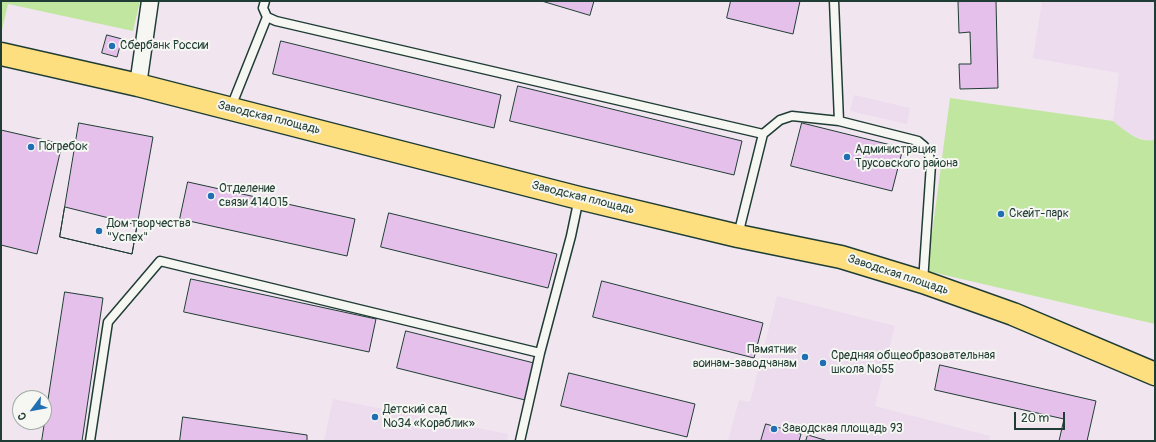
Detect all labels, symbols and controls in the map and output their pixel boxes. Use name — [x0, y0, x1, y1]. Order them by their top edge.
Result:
place label: Сбербанк России — [120, 39, 208, 53]
marker: Сбербанк России — [107, 41, 117, 51]
street label: Заводская площадь — [216, 98, 322, 138]
place label: Погребок — [39, 140, 88, 154]
marker: Погребок — [26, 142, 36, 152]
place label: Администрация Трусовского района — [855, 143, 958, 171]
marker: Администрация Трусовского района — [842, 152, 852, 162]
street label: Заводская площадь — [530, 178, 636, 218]
place label: Отделение связи 414015 — [219, 182, 288, 210]
marker: Отделение связи 414015 — [206, 191, 216, 201]
place label: Скейт-парк — [1009, 207, 1069, 221]
marker: Скейт-парк — [996, 209, 1006, 219]
place label: Дом творчества "Успех" — [107, 217, 191, 245]
marker: Дом творчества "Успех" — [94, 226, 104, 236]
street label: Заводская площадь — [846, 252, 950, 298]
place label: Памятник воинам-заводчанам — [693, 343, 797, 371]
place label: Средняя общеобразовательная школа №55 — [831, 349, 995, 377]
marker: Памятник воинам-заводчанам — [800, 352, 810, 362]
marker: Средняя общеобразовательная школа №55 — [818, 358, 828, 368]
north arrow — [12, 390, 52, 430]
place label: Детский сад №34 «Кораблик» — [383, 403, 475, 431]
scale bar — [1016, 404, 1067, 430]
text: С — [15, 410, 30, 422]
text: 20 m — [1021, 411, 1049, 426]
marker: Детский сад №34 «Кораблик» — [370, 412, 380, 422]
place label: Заводская площадь 93 — [782, 422, 903, 436]
marker: Заводская площадь 93 — [769, 424, 779, 434]

